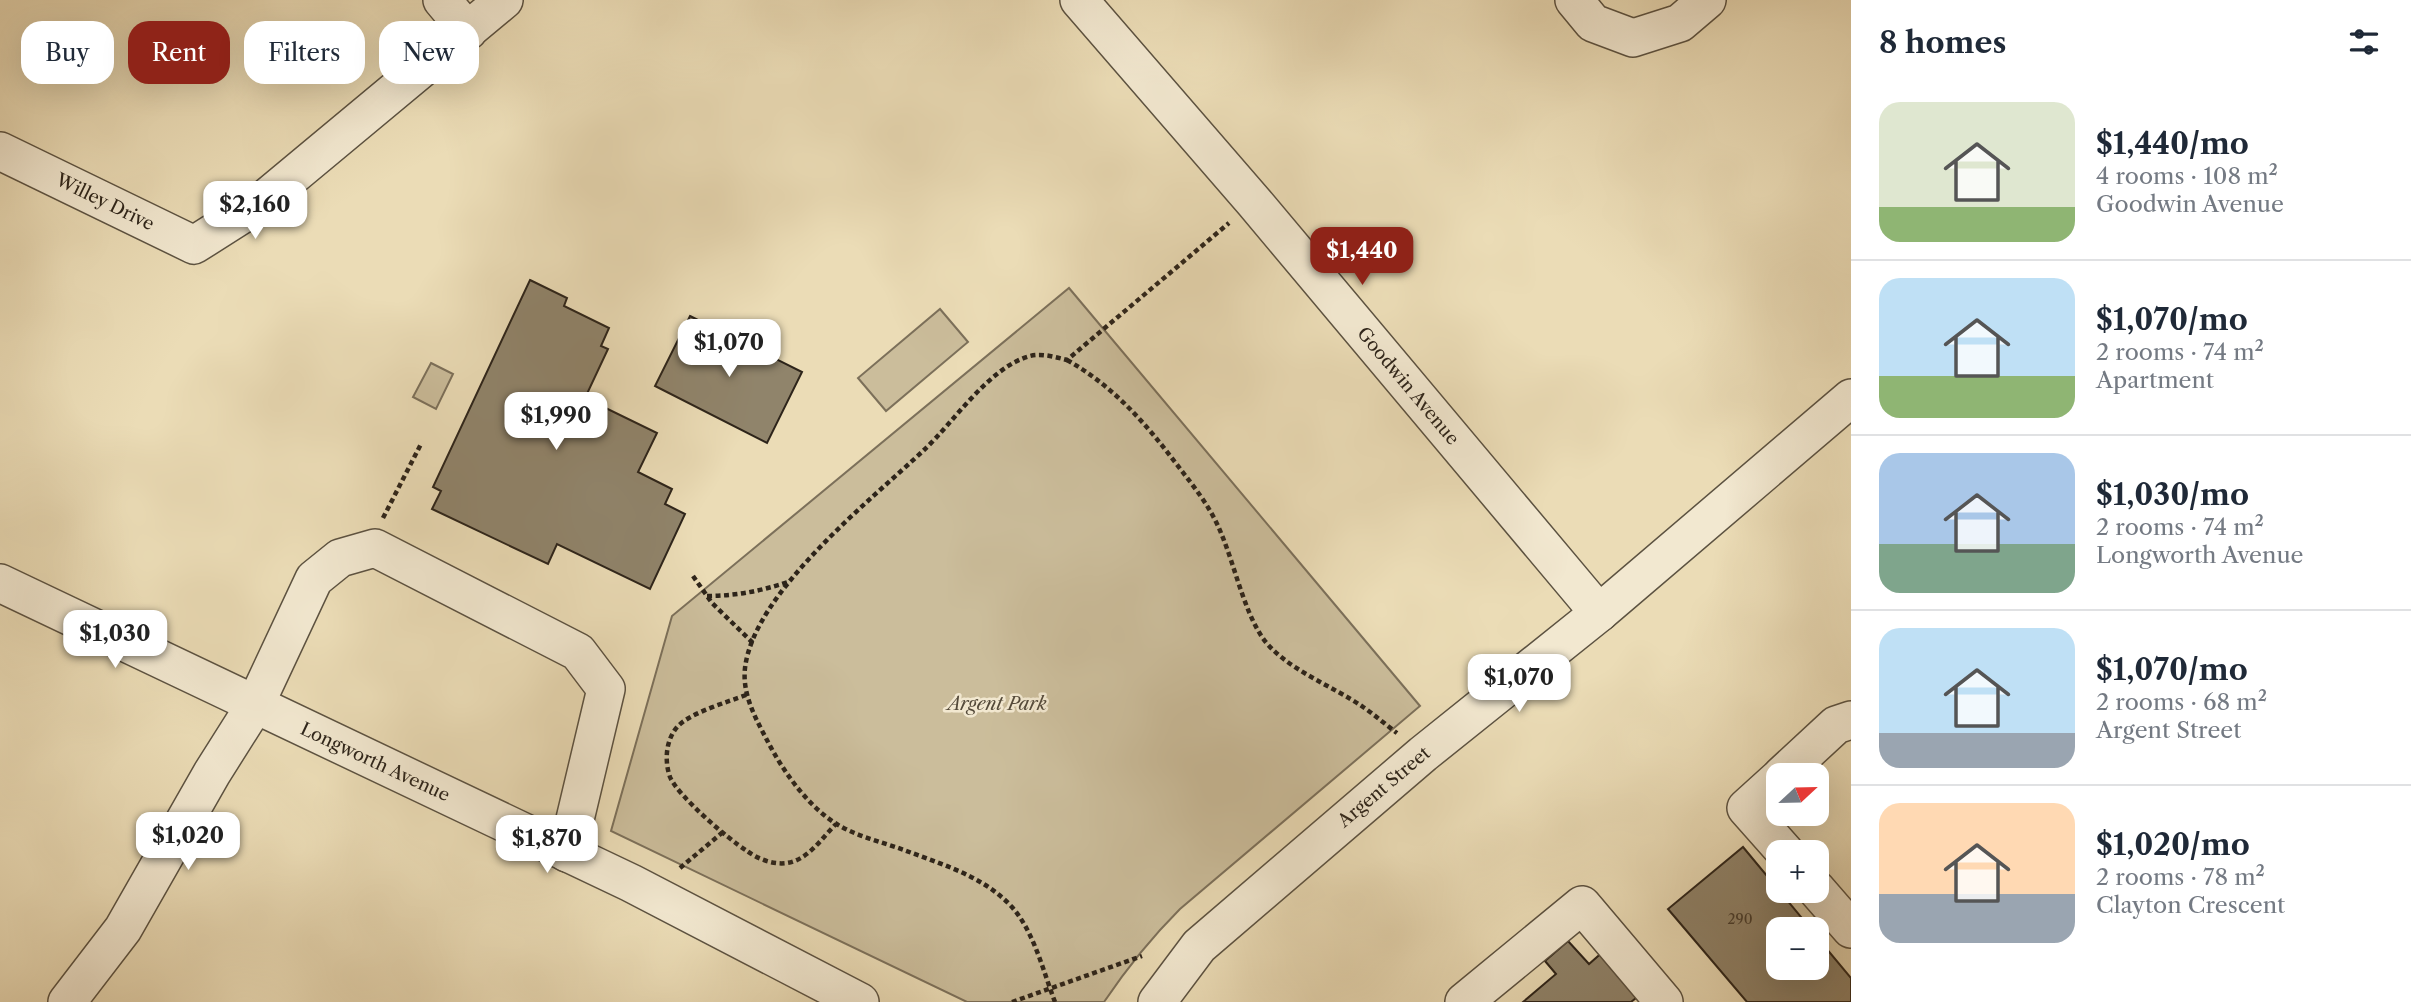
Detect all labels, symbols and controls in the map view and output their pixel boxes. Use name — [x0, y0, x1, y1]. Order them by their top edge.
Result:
chip: Buy — [21, 21, 114, 84]
chip: Rent — [128, 21, 230, 84]
chip: Filters — [244, 21, 365, 84]
chip: New — [379, 21, 479, 84]
icon: filters — [2345, 23, 2383, 61]
text: 8 homes — [1879, 24, 2006, 61]
text: $1,440/mo — [2096, 125, 2249, 162]
icon: home — [1935, 130, 2019, 214]
text: 4 rooms · 108 m² — [2096, 162, 2278, 190]
street label: Willey Drive — [51, 168, 158, 235]
pin: $2,160 — [198, 182, 312, 241]
text: $2,160 — [219, 190, 291, 218]
text: Goodwin Avenue — [2096, 190, 2284, 218]
pin: $1,440 — [1305, 228, 1419, 287]
text: $1,440 — [1326, 236, 1398, 264]
text: $1,070/mo — [2096, 301, 2248, 338]
icon: home — [1935, 306, 2019, 390]
pin: $1,070 — [672, 320, 786, 379]
street label: Goodwin Avenue — [1352, 323, 1464, 449]
text: $1,070 — [694, 328, 764, 356]
text: 2 rooms · 74 m² — [2096, 338, 2264, 366]
text: Apartment — [2096, 366, 2214, 394]
pin: $1,990 — [499, 392, 613, 452]
text: $1,990 — [520, 401, 592, 429]
text: $1,030/mo — [2096, 476, 2249, 513]
icon: home — [1935, 481, 2019, 565]
text: 2 rooms · 74 m² — [2096, 513, 2264, 541]
text: Longworth Avenue — [2096, 541, 2303, 569]
pin: $1,030 — [58, 610, 172, 670]
text: $1,030 — [79, 619, 151, 647]
text: $1,070/mo — [2096, 651, 2248, 688]
pin: $1,070 — [1462, 654, 1576, 714]
icon: home — [1935, 656, 2019, 740]
text: $1,070 — [1484, 663, 1554, 691]
text: 2 rooms · 68 m² — [2096, 688, 2267, 716]
park label: Argent Park — [945, 693, 1047, 715]
text: Argent Street — [2096, 716, 2241, 744]
street label: Longworth Avenue — [297, 718, 453, 806]
street label: Argent Street — [1333, 742, 1435, 833]
north arrow — [1766, 763, 1829, 826]
map controls — [1766, 763, 1829, 980]
pin: $1,020 — [131, 812, 245, 872]
pin: $1,870 — [490, 816, 604, 875]
text: $1,020 — [152, 821, 224, 849]
text: $1,870 — [512, 824, 582, 852]
text: $1,020/mo — [2096, 826, 2250, 863]
icon: home — [1935, 831, 2019, 915]
button: + — [1766, 840, 1829, 903]
text: 2 rooms · 78 m² — [2096, 863, 2265, 891]
text: Clayton Crescent — [2096, 891, 2285, 919]
house number: 290 — [1727, 910, 1753, 928]
button: − — [1766, 917, 1829, 980]

